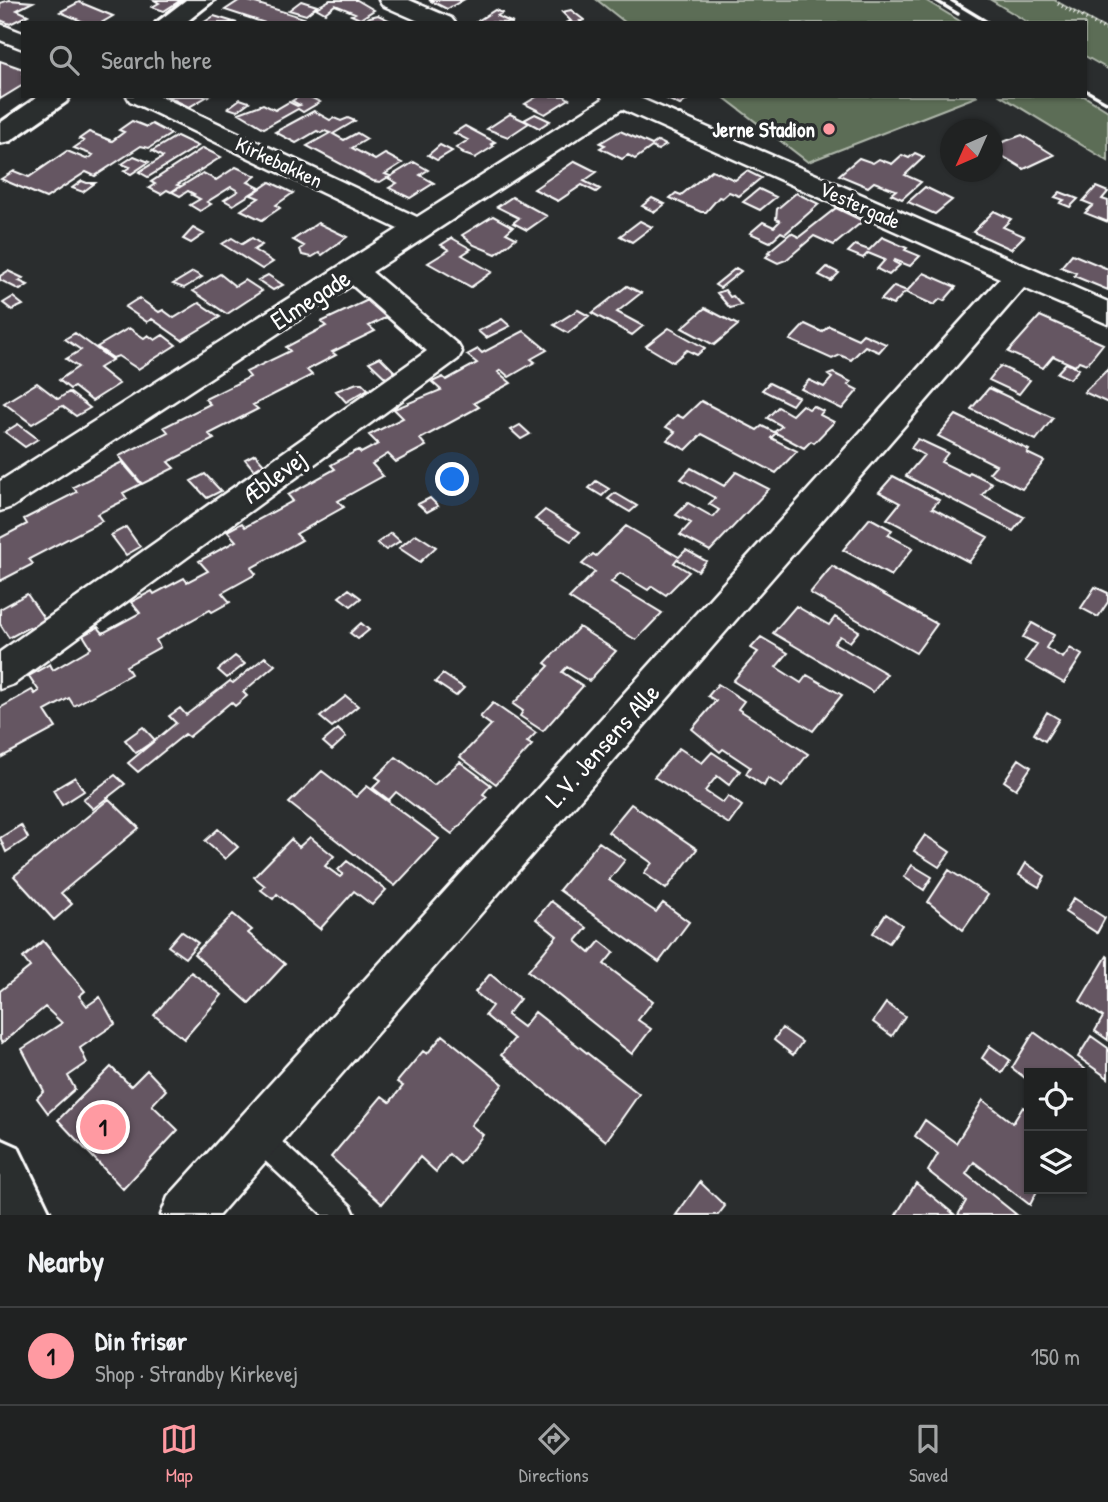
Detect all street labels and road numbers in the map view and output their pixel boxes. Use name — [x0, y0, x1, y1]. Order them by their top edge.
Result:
street label: Kirkebakken — [231, 129, 327, 195]
street label: Vestergade — [815, 174, 905, 236]
street label: Elmegade — [263, 260, 357, 338]
street label: Æblevej — [235, 441, 313, 511]
street label: L.V. Jensens Alle — [537, 676, 667, 814]

